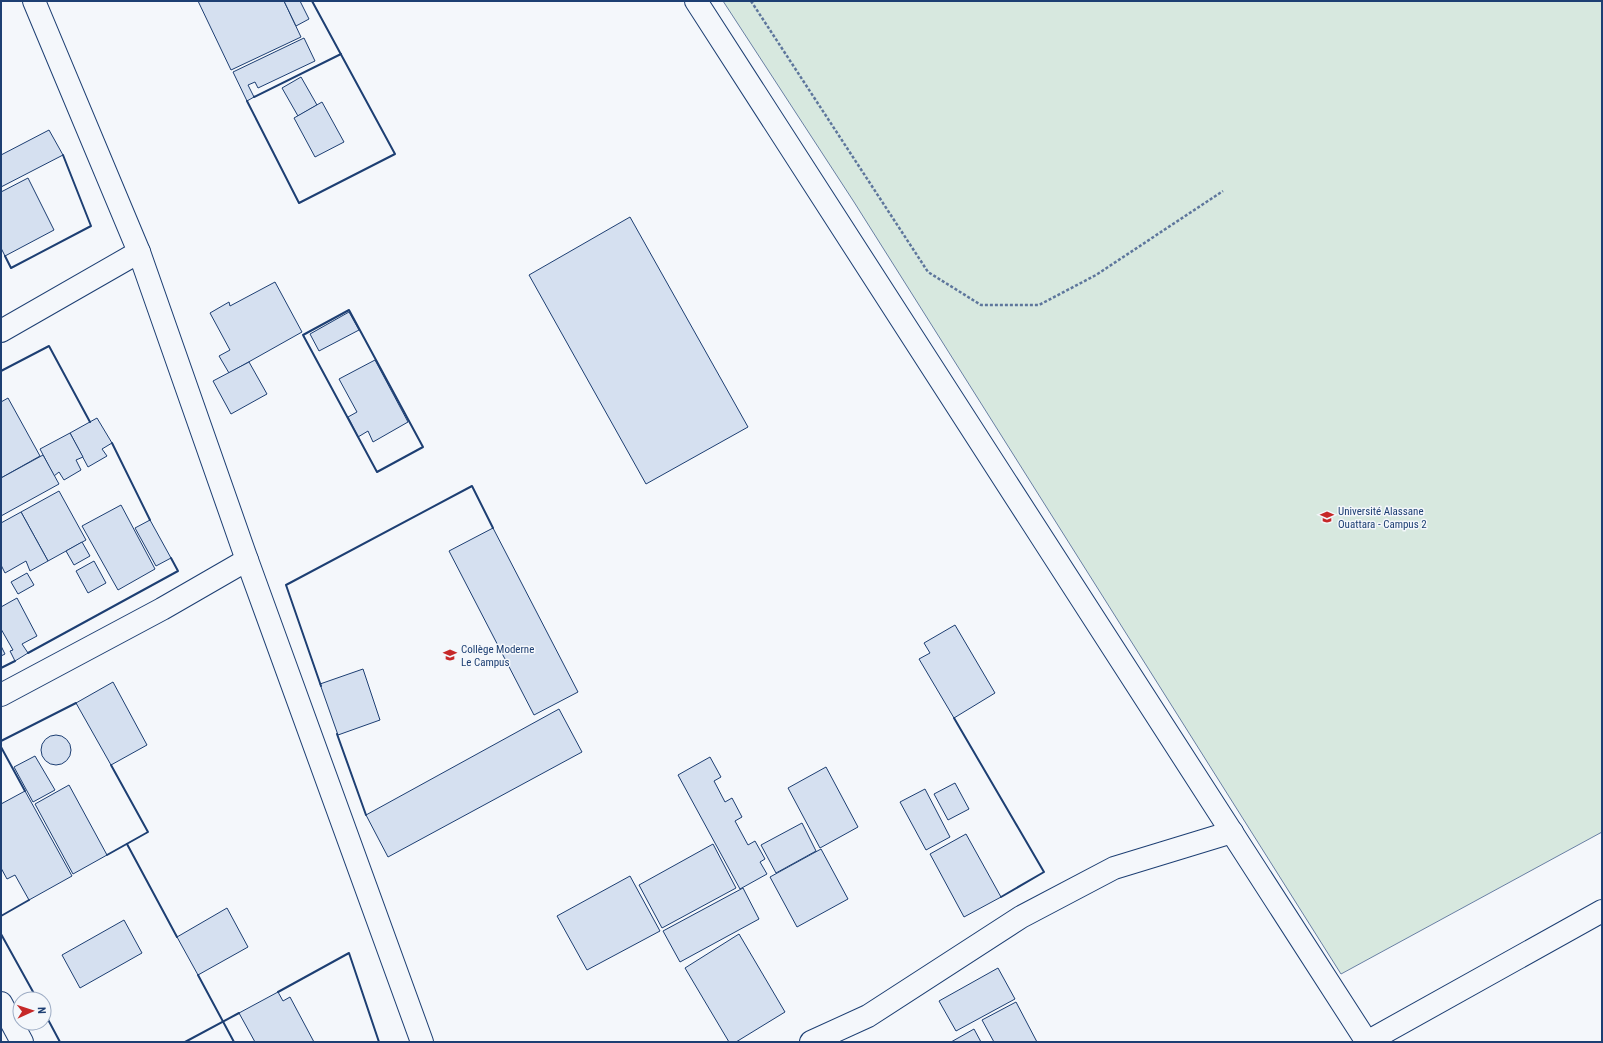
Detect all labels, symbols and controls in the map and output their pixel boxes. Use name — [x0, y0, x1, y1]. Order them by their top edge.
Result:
place label: Université Alassane Ouattara - Campus 2 — [1338, 505, 1427, 531]
school or university icon: Université Alassane Ouattara - Campus 2 — [1319, 509, 1335, 525]
place label: Collège Moderne Le Campus — [461, 643, 534, 669]
school or university icon: Collège Moderne Le Campus — [442, 647, 458, 663]
north arrow — [12, 991, 52, 1031]
text: N — [35, 1007, 48, 1014]

